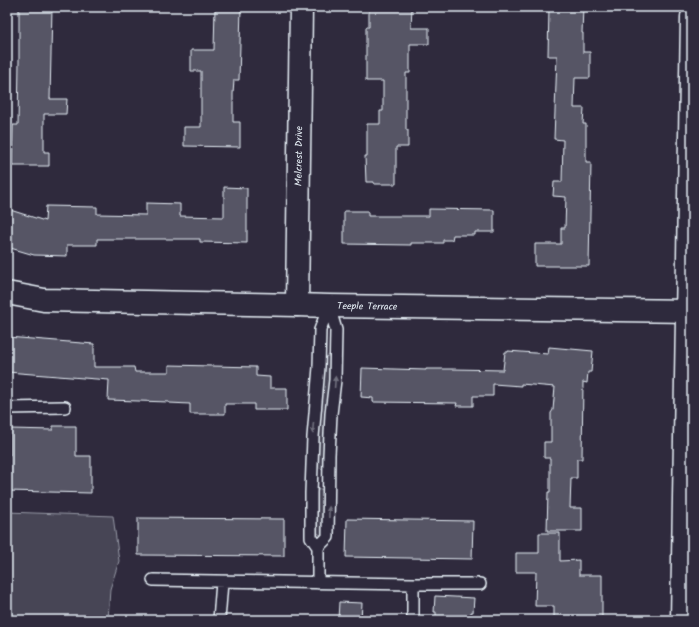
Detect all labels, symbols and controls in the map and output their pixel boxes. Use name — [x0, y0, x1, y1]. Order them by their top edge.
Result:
street label: Melcrest Drive — [291, 125, 307, 186]
street label: Teeple Terrace — [337, 298, 398, 315]
one-way arrow — [331, 376, 338, 388]
one-way arrow — [310, 422, 317, 434]
one-way arrow — [325, 506, 332, 518]

